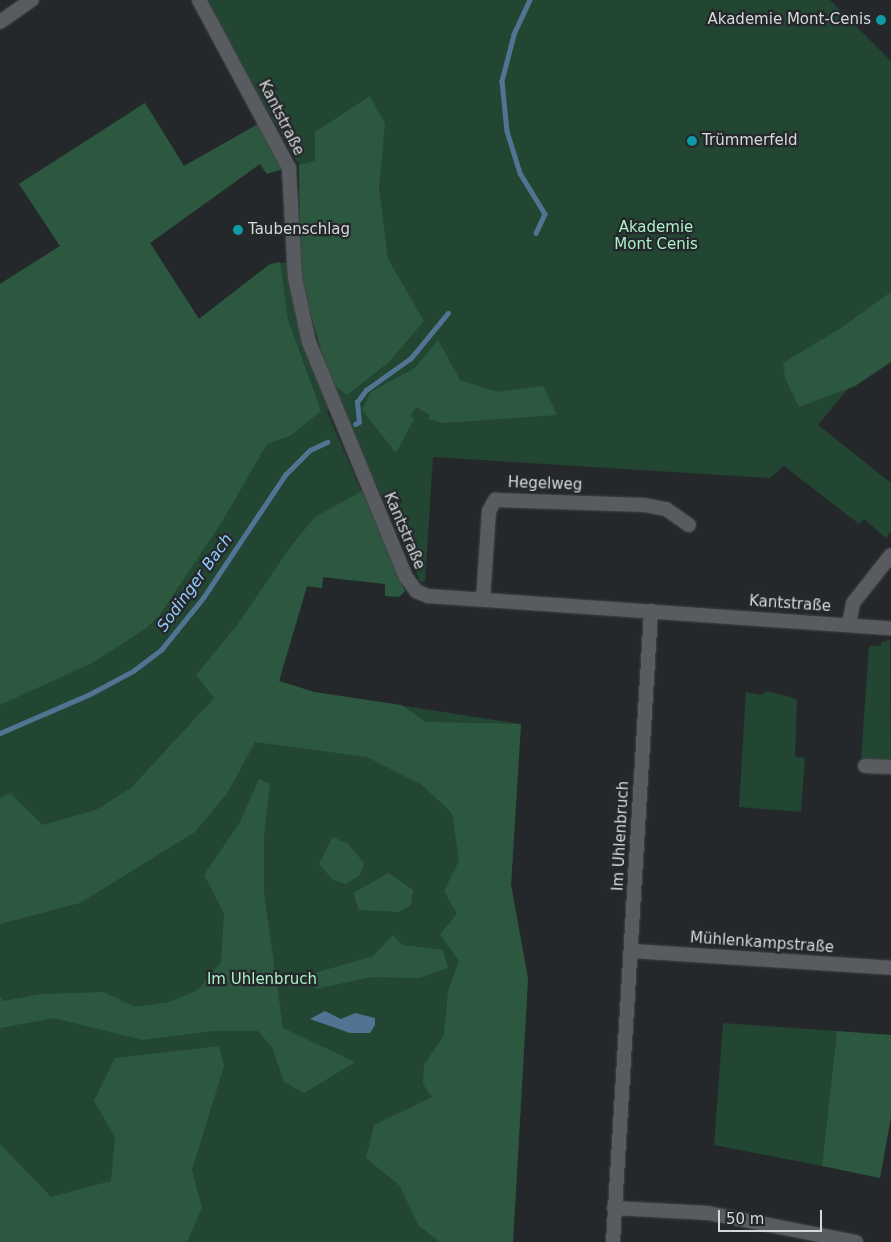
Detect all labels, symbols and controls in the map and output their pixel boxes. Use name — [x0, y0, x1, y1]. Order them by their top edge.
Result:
place label: Akademie Mont-Cenis — [707, 11, 871, 29]
marker: Akademie Mont-Cenis — [875, 14, 887, 26]
street label: Kantstraße — [254, 77, 308, 159]
place label: Trümmerfeld — [702, 132, 797, 150]
marker: Trümmerfeld — [686, 135, 698, 147]
park label: Akademie Mont Cenis — [614, 218, 698, 253]
place label: Taubenschlag — [248, 221, 350, 239]
marker: Taubenschlag — [232, 224, 244, 236]
street label: Hegelweg — [507, 474, 583, 494]
street label: Kantstraße — [380, 490, 428, 572]
water label: Sodinger Bach — [153, 530, 237, 636]
street label: Kantstraße — [749, 592, 831, 616]
street label: Im Uhlenbruch — [609, 781, 633, 891]
street label: Mühlenkampstraße — [689, 929, 835, 957]
park label: Im Uhlenbruch — [207, 971, 317, 989]
scale bar — [721, 1200, 825, 1232]
text: 50 m — [726, 1210, 764, 1228]

